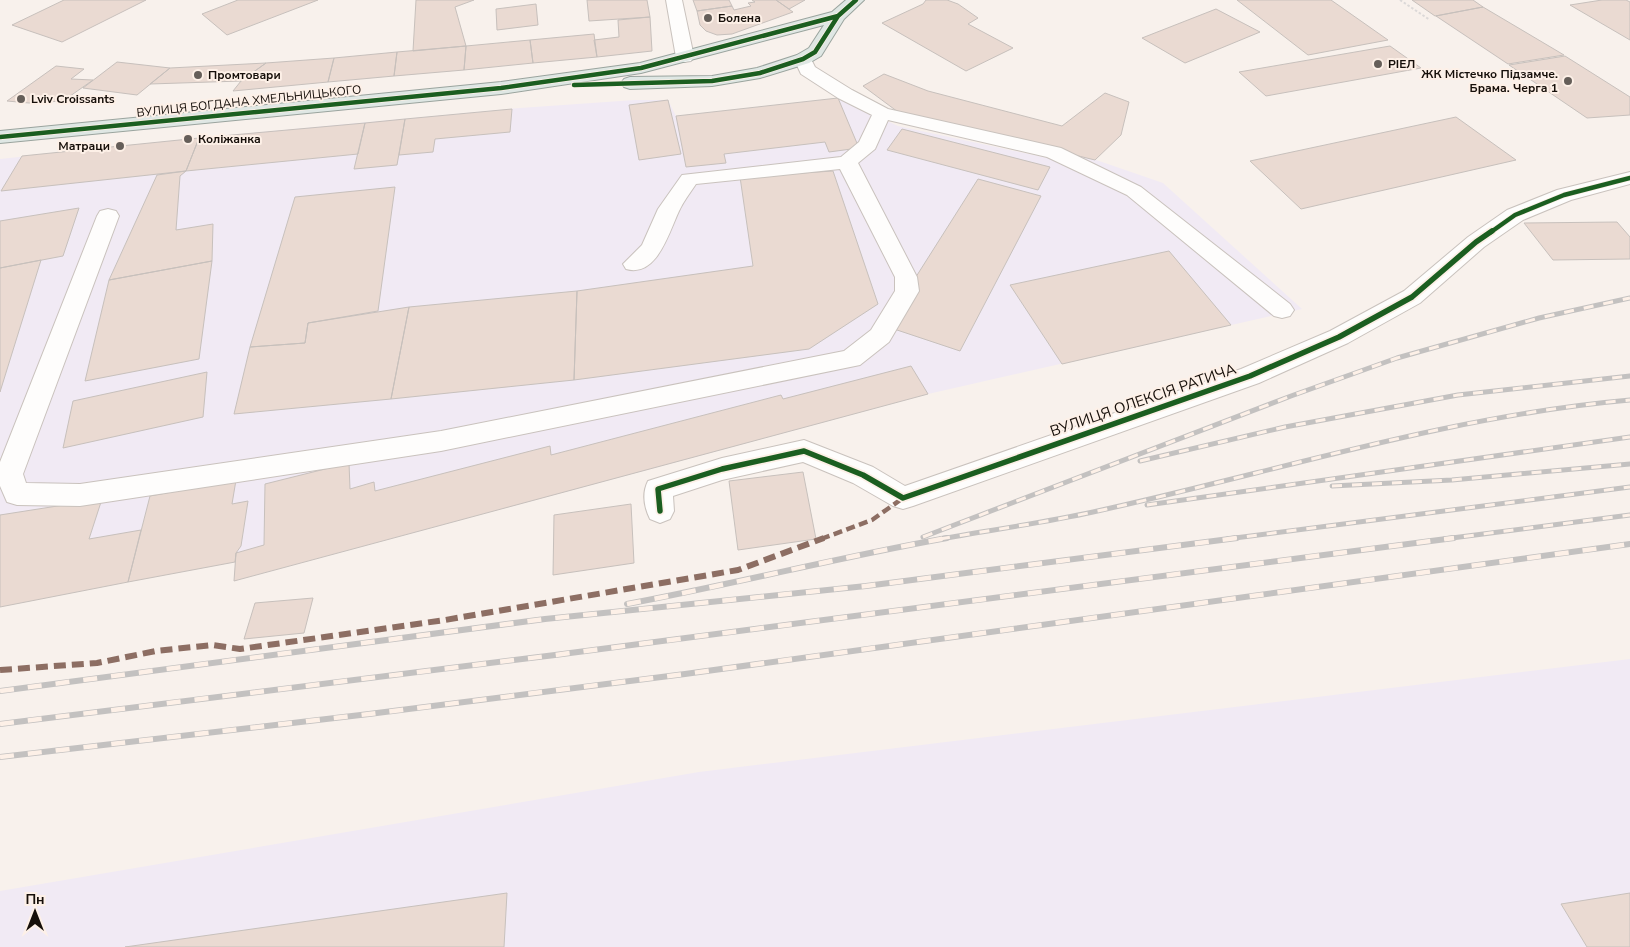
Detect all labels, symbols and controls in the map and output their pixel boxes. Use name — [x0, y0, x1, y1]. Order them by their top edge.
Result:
place label: Болена — [718, 10, 761, 26]
marker: Болена — [702, 12, 714, 24]
place label: РІЕЛ — [1388, 56, 1415, 72]
marker: РІЕЛ — [1372, 58, 1384, 70]
place label: ЖК Містечко Підзамче. Брама. Черга 1 — [1421, 66, 1558, 96]
place label: Промтовари — [208, 67, 281, 83]
marker: Промтовари — [192, 69, 204, 81]
marker: ЖК Містечко Підзамче. Брама. Черга 1 — [1562, 75, 1574, 87]
street label: ВУЛИЦЯ БОГДАНА ХМЕЛЬНИЦЬКОГО — [136, 81, 362, 121]
place label: Lviv Croissants — [31, 91, 115, 107]
marker: Lviv Croissants — [15, 93, 27, 105]
place label: Коліжанка — [198, 131, 261, 147]
marker: Коліжанка — [182, 133, 194, 145]
place label: Матраци — [58, 138, 110, 154]
marker: Матраци — [114, 140, 126, 152]
street label: ВУЛИЦЯ ОЛЕКСІЯ РАТИЧА — [1047, 359, 1239, 441]
north arrow — [10, 887, 60, 937]
text: Пн — [25, 890, 45, 909]

